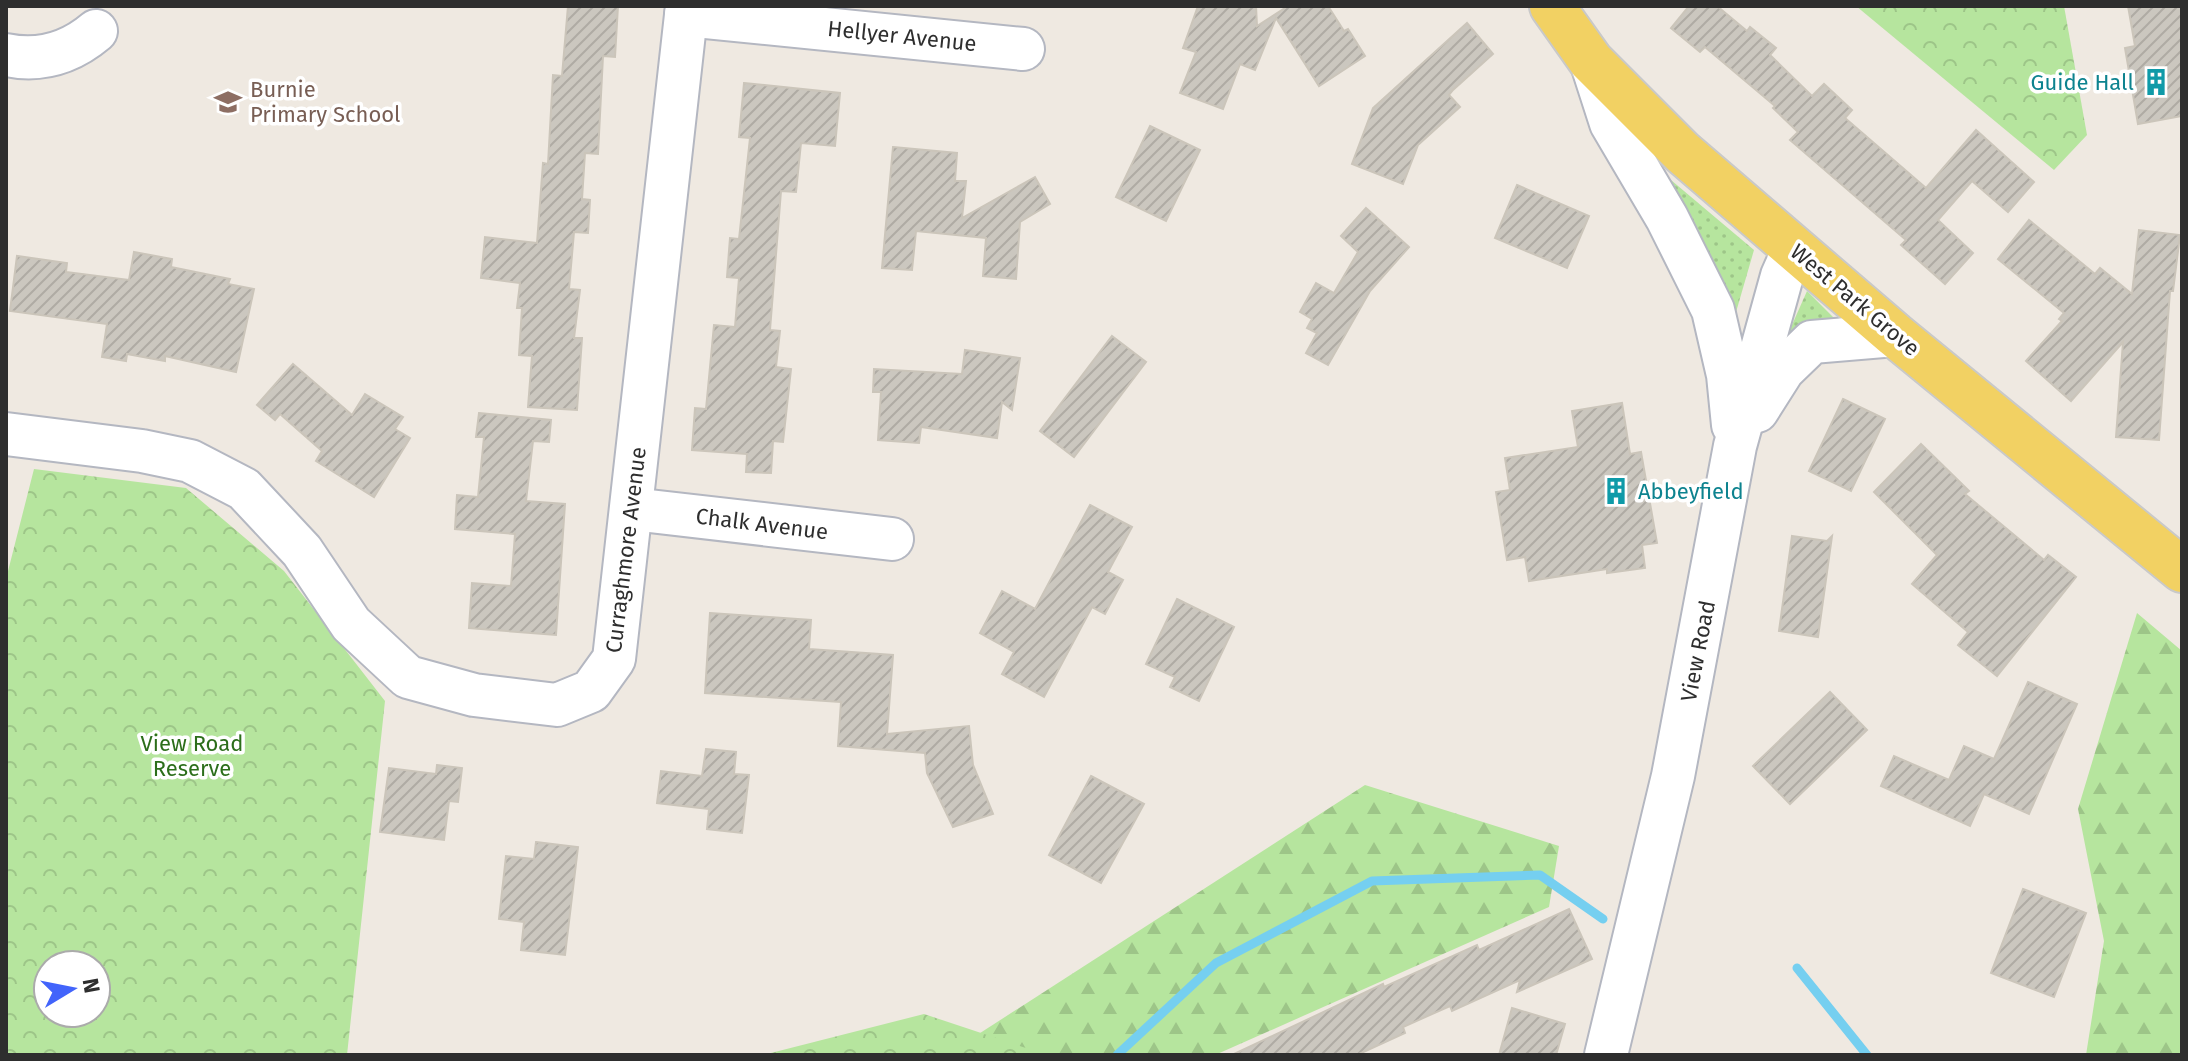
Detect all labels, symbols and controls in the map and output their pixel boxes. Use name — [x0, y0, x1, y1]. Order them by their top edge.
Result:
street label: Hellyer Avenue — [826, 15, 978, 57]
building icon: Guide Hall — [2141, 67, 2171, 97]
place label: Guide Hall — [2031, 69, 2134, 96]
place label: Burnie Primary School — [250, 76, 401, 128]
school or university icon: Burnie Primary School — [213, 87, 243, 117]
street label: West Park Grove — [1785, 238, 1925, 362]
street label: Curraghmore Avenue — [600, 445, 652, 655]
building icon: Abbeyfield — [1601, 476, 1631, 506]
place label: Abbeyfield — [1638, 478, 1744, 505]
street label: Chalk Avenue — [694, 502, 830, 546]
street label: View Road — [1675, 598, 1721, 704]
park label: View Road Reserve — [141, 730, 243, 782]
north arrow — [32, 949, 112, 1029]
text: N — [77, 976, 106, 995]

